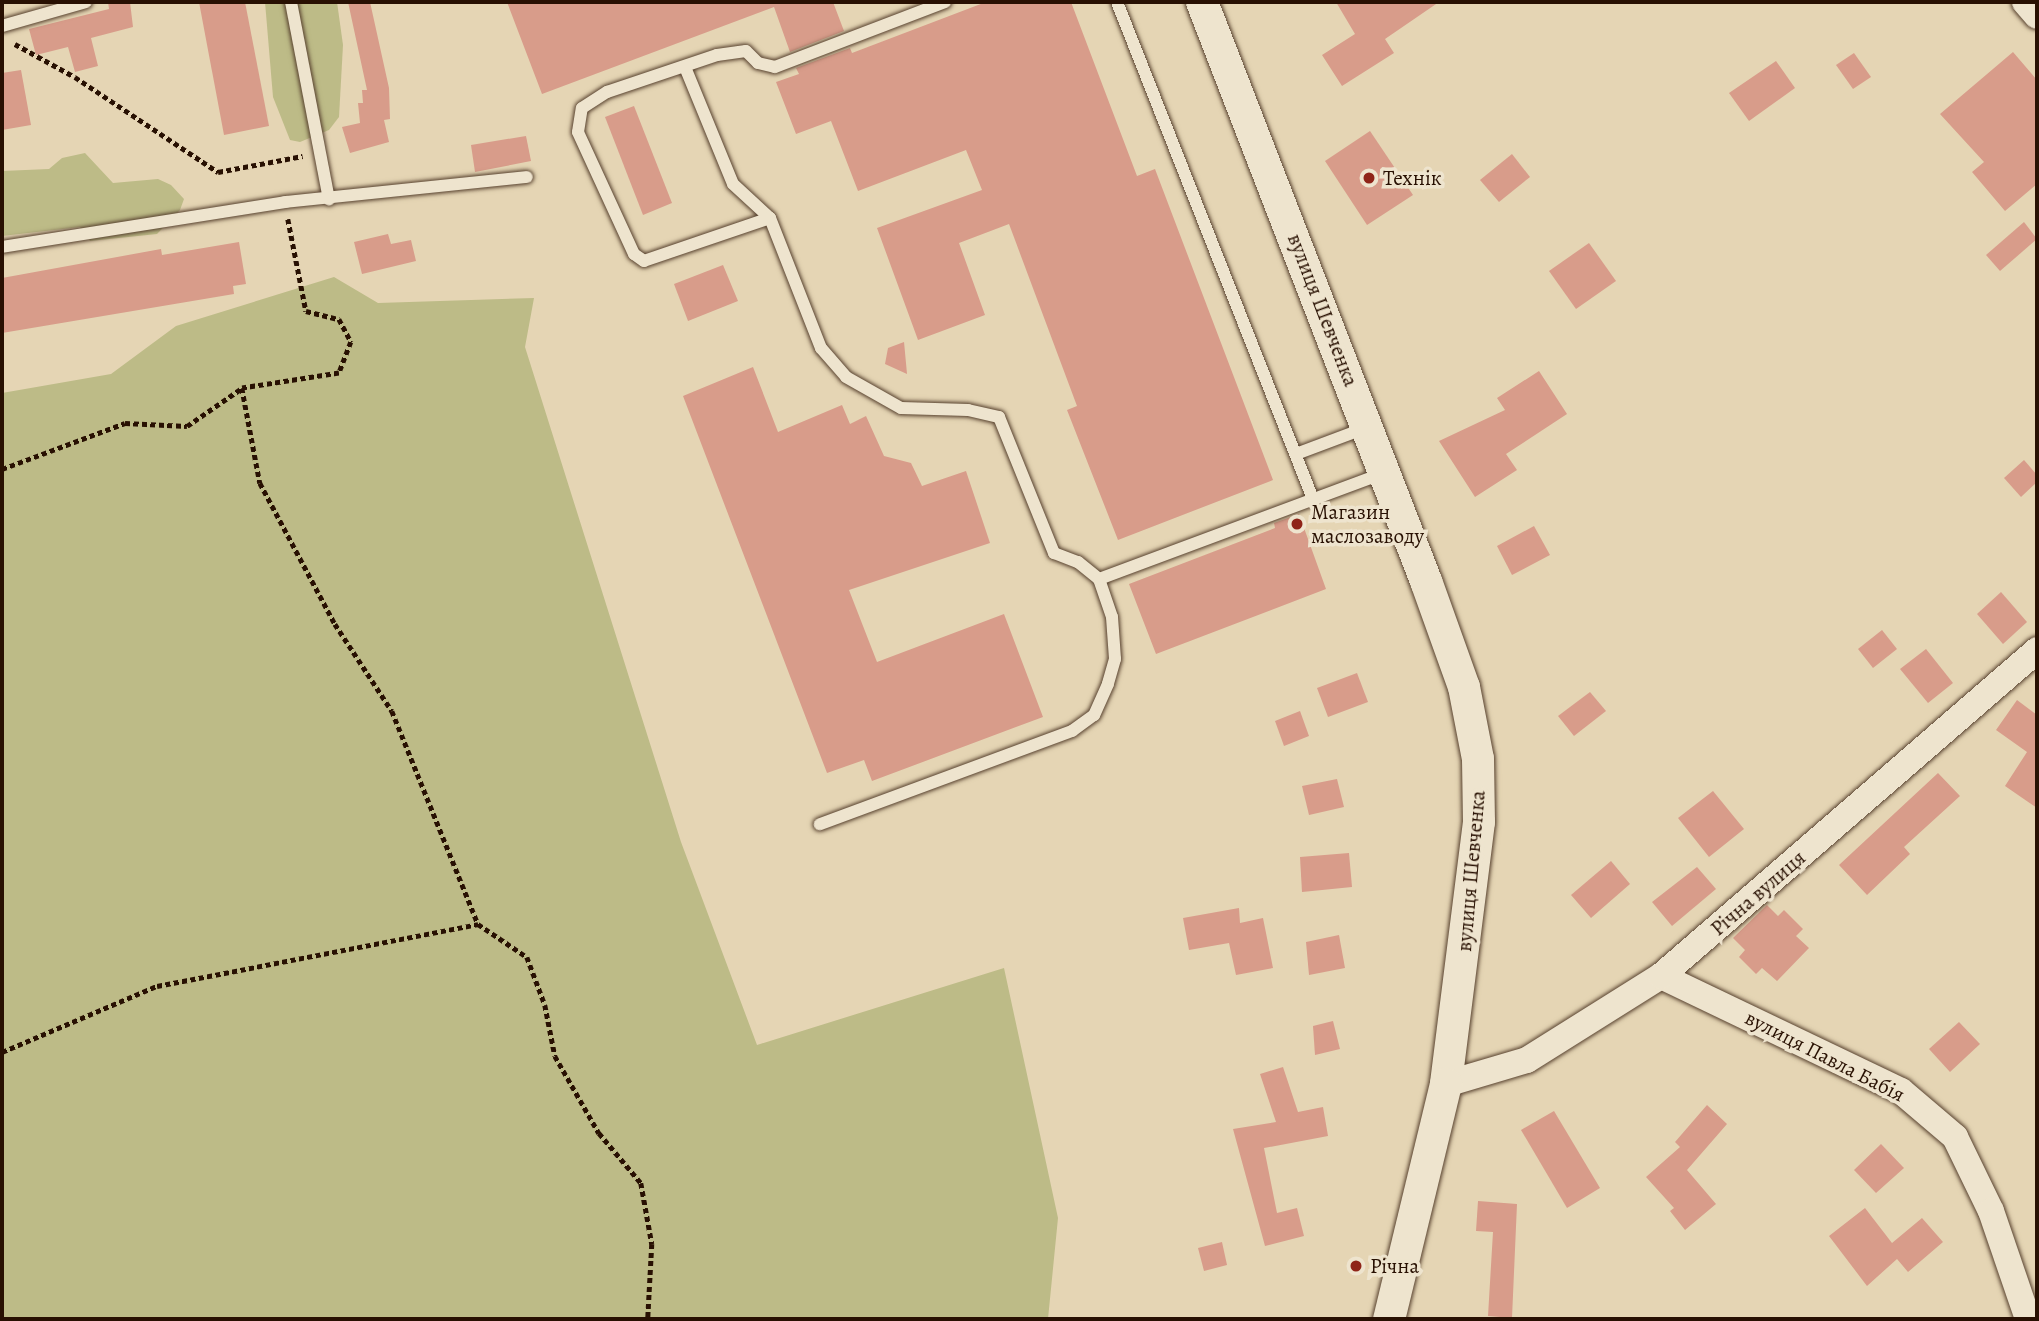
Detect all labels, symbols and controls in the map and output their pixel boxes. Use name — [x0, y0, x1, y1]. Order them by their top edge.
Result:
place label: Технік — [1383, 165, 1442, 191]
marker: Технік — [1361, 170, 1377, 186]
street label: вулиця Шевченка — [1282, 230, 1364, 390]
place label: Магазин маслозаводу — [1311, 499, 1424, 549]
marker: Магазин маслозаводу — [1289, 516, 1305, 532]
street label: вулиця Шевченка — [1451, 789, 1491, 953]
street label: Річна вулиця — [1705, 845, 1811, 941]
street label: вулиця Павла Бабія — [1741, 1005, 1909, 1107]
place label: Річна — [1370, 1253, 1419, 1279]
marker: Річна — [1348, 1258, 1364, 1274]

